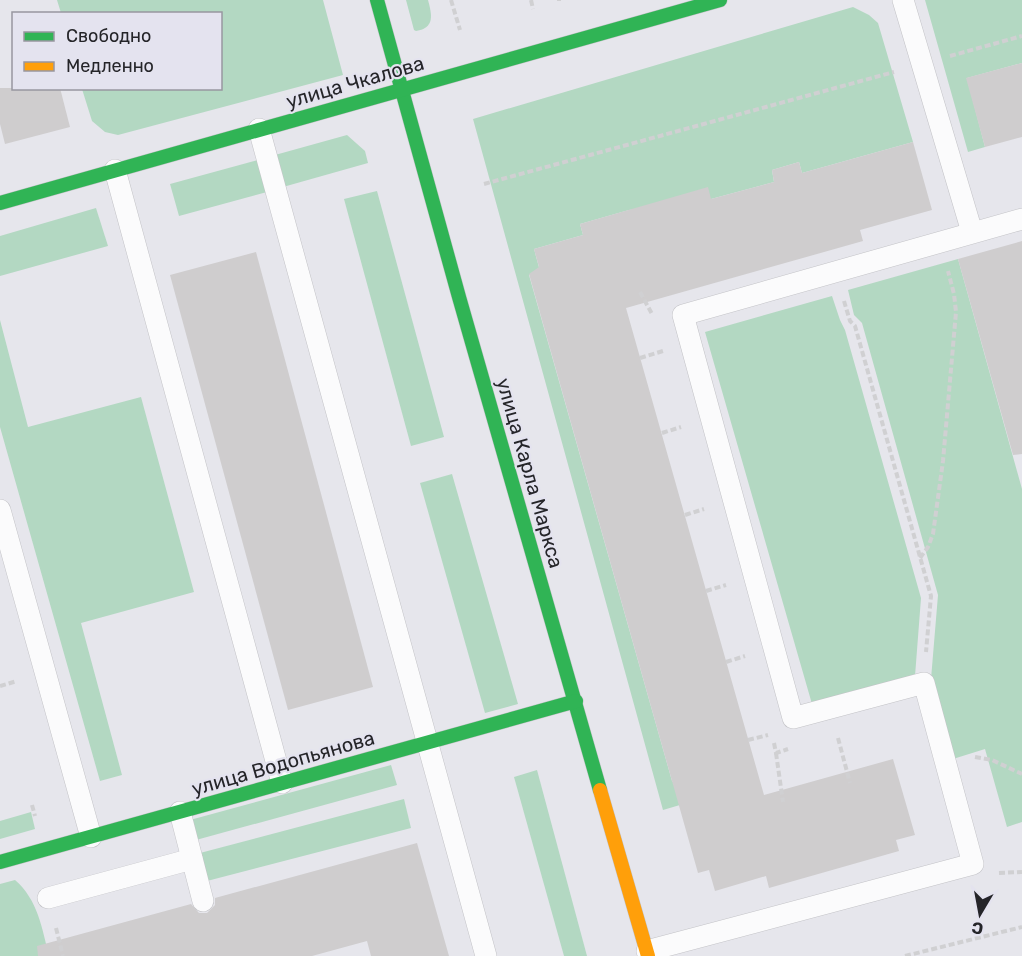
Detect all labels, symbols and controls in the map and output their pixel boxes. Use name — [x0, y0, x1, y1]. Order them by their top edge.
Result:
legend — [12, 12, 222, 90]
text: Свободно — [66, 25, 151, 47]
street label: улица Чкалова — [283, 51, 427, 113]
text: Медленно — [66, 55, 154, 77]
street label: улица Карла Маркса — [491, 375, 569, 571]
street label: улица Водопьянова — [189, 725, 377, 801]
north arrow — [950, 884, 1010, 944]
text: С — [970, 918, 985, 939]

